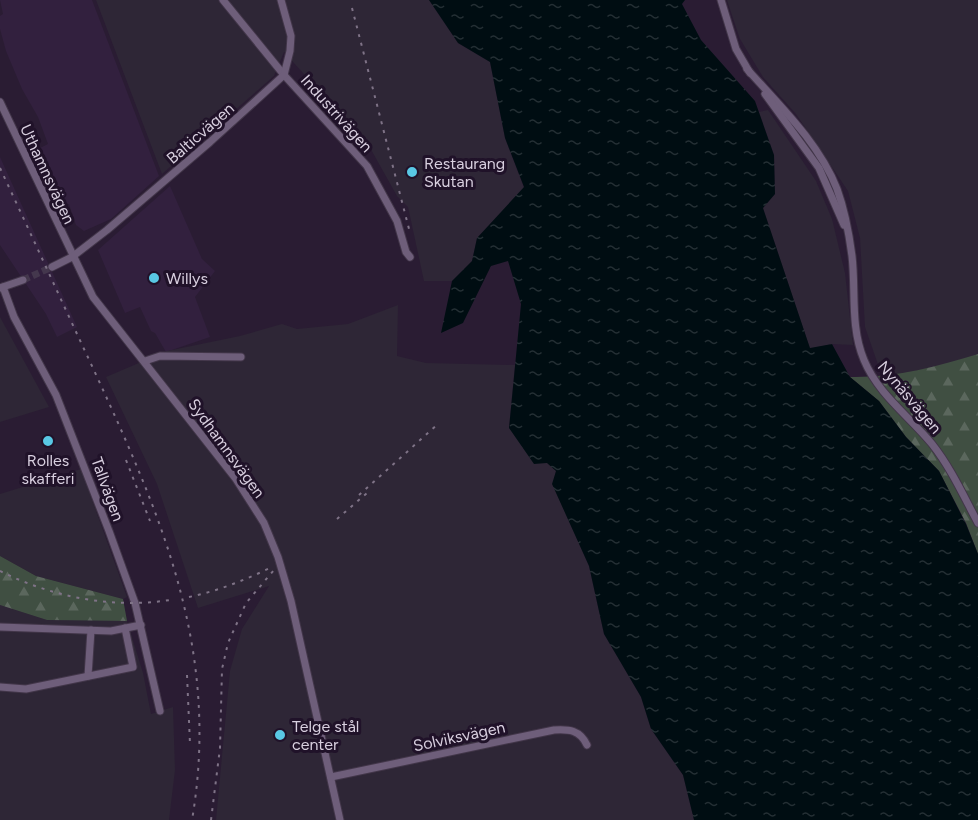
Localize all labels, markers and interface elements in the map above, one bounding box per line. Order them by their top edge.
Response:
street label: Industrivägen [297,71,376,156]
street label: Balticvägen [163,99,238,168]
street label: Uthamnsvägen [16,121,79,227]
place label: Restaurang Skutan [424,154,505,191]
marker: Restaurang Skutan [405,165,419,179]
place label: Willys [166,269,208,288]
marker: Willys [147,271,161,285]
street label: Nynäsvägen [874,357,945,438]
street label: Sydhamnsvägen [184,395,269,502]
marker: Rolles skafferi [41,434,55,448]
place label: Rolles skafferi [22,451,74,488]
street label: Tallvägen [87,455,128,524]
place label: Telge stål center [292,717,359,754]
street label: Solviksvägen [411,717,507,755]
marker: Telge stål center [273,728,287,742]

